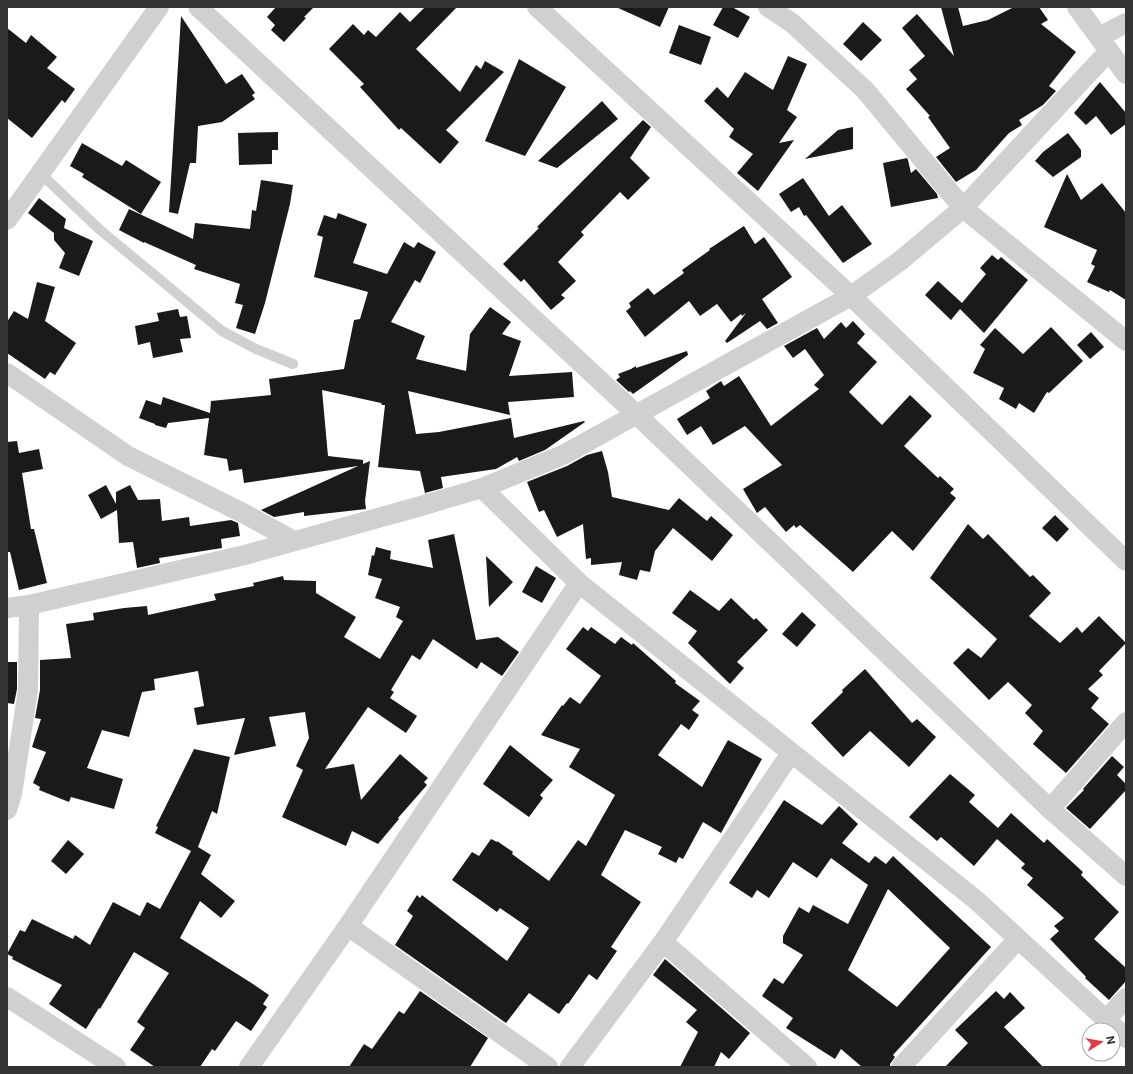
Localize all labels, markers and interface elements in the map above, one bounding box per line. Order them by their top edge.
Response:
north arrow [1081,1022,1121,1062]
text: N [1103,1035,1118,1046]

